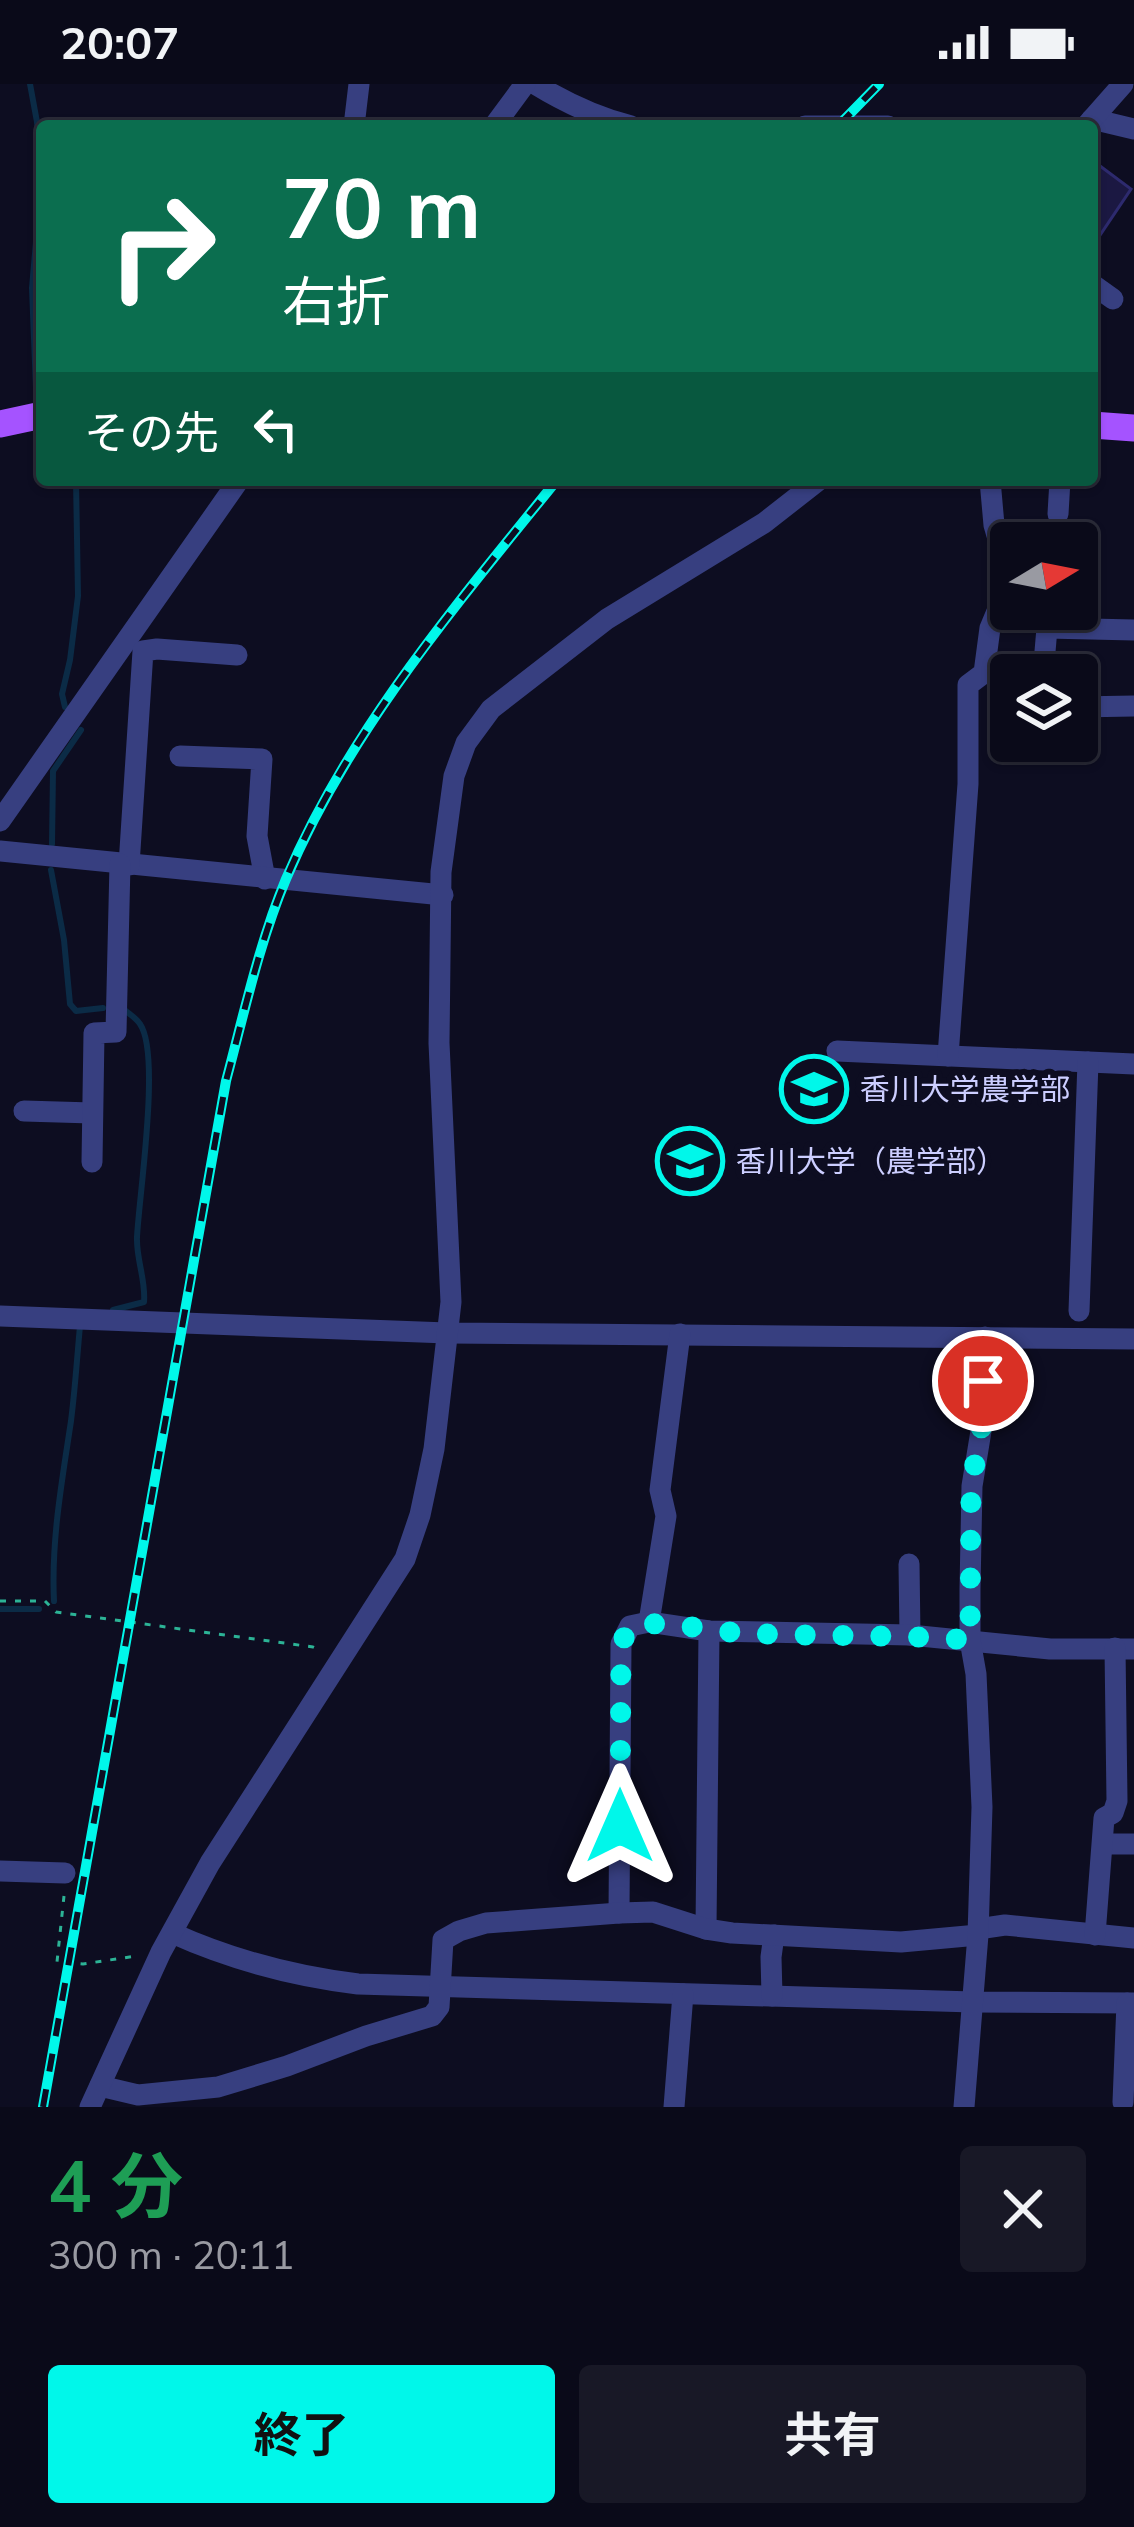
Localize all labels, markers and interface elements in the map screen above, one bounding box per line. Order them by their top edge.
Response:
text: 20:07 [60,14,179,70]
text: 70 m [282,154,481,259]
icon: right [84,168,240,324]
text: 右折 [282,267,390,335]
icon: left [243,396,309,462]
text: その先 [84,404,219,460]
north arrow [990,522,1098,630]
map controls [990,522,1098,762]
button: layers [990,654,1098,762]
school or university icon: 香川大学農学部 [779,1054,849,1124]
place label: 香川大学農学部 [860,1070,1070,1108]
school or university icon: 香川大学（農学部） [655,1126,725,1196]
place label: 香川大学（農学部） [736,1142,1006,1180]
pin [932,1330,1034,1432]
icon: arrive [950,1348,1016,1414]
position arrow [557,1763,683,1889]
text: 4 分 [48,2140,183,2230]
button: close [960,2146,1086,2272]
text: 300 m · 20:11 [48,2230,294,2279]
button: 終了 [48,2365,555,2503]
button: 共有 [579,2365,1086,2503]

